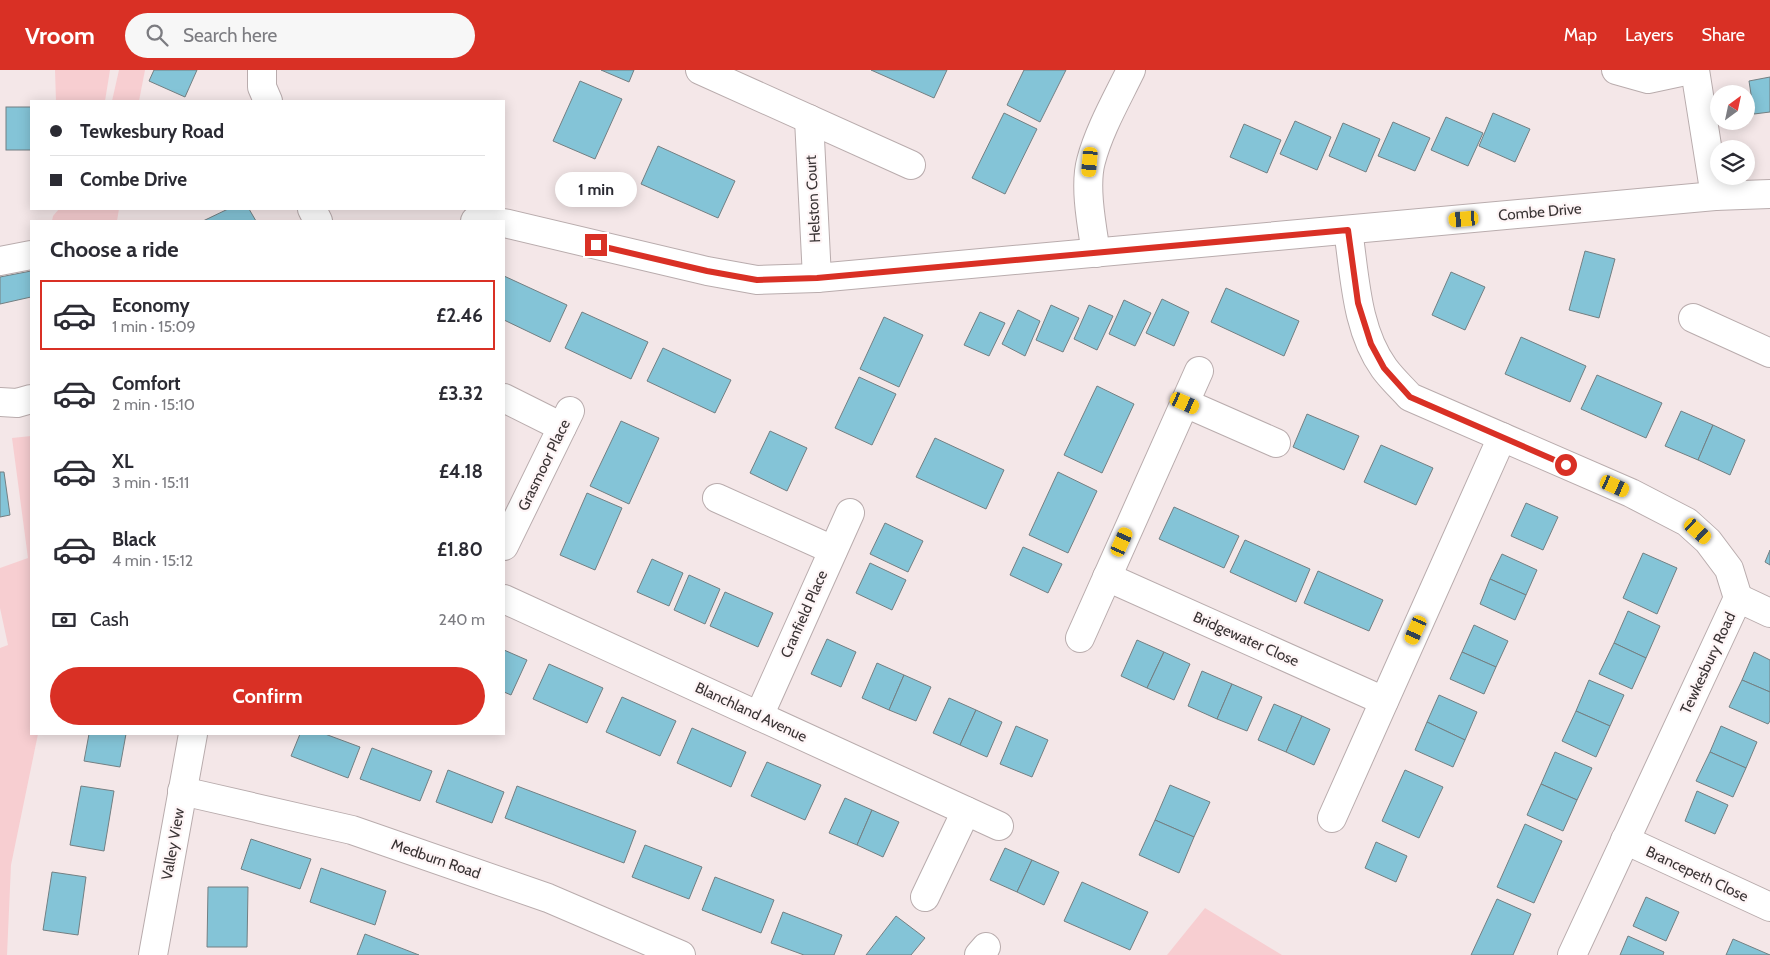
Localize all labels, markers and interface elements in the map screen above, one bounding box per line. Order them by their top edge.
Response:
search box [125,13,475,58]
text: Vroom [25,21,95,50]
icon: search [143,21,171,49]
text: Search here [183,24,277,47]
text: Map [1564,24,1597,46]
text: Layers [1625,24,1674,46]
text: Share [1702,24,1745,46]
north arrow [1710,85,1755,130]
map controls [1710,85,1755,185]
text: Tewkesbury Road [80,120,224,143]
button: layers [1710,140,1755,185]
car [1081,146,1098,178]
street label: Helston Court [802,155,824,243]
text: Combe Drive [80,168,187,191]
callout: 1 min [555,172,637,208]
text: 1 min [578,180,614,199]
street label: Combe Drive [1498,199,1583,225]
car [1448,210,1479,228]
route end [585,234,607,256]
text: Choose a ride [50,236,179,263]
icon: car [52,293,97,338]
text: Economy [112,294,190,317]
text: £2.46 [436,304,483,327]
text: 1 min · 15:09 [112,317,196,336]
icon: car [52,371,97,416]
text: Comfort [112,372,181,395]
text: £3.32 [438,382,483,405]
car [1168,390,1201,416]
text: 2 min · 15:10 [112,395,195,414]
street label: Grasmoor Place [514,416,574,514]
icon: car [52,449,97,494]
text: XL [112,450,133,473]
route start [1555,454,1577,476]
text: £4.18 [439,460,483,483]
text: 3 min · 15:11 [112,473,189,492]
car [1598,473,1631,499]
car [1681,515,1714,547]
car [1109,525,1134,559]
icon: car [52,527,97,572]
text: Black [112,528,156,551]
text: £1.80 [437,538,483,561]
text: 4 min · 15:12 [112,551,193,570]
street label: Cranfield Place [777,567,831,661]
icon: cash [50,606,78,634]
text: Cash [90,608,129,631]
street label: Bridgewater Close [1190,608,1302,670]
street label: Tewkesbury Road [1677,609,1739,717]
text: 240 m [439,610,485,629]
car [1403,613,1428,647]
button: Confirm [50,667,485,725]
street label: Blanchland Avenue [692,678,810,746]
street label: Valley View [158,806,188,881]
street label: Medburn Road [389,835,483,883]
street label: Brancepeth Close [1643,842,1751,906]

